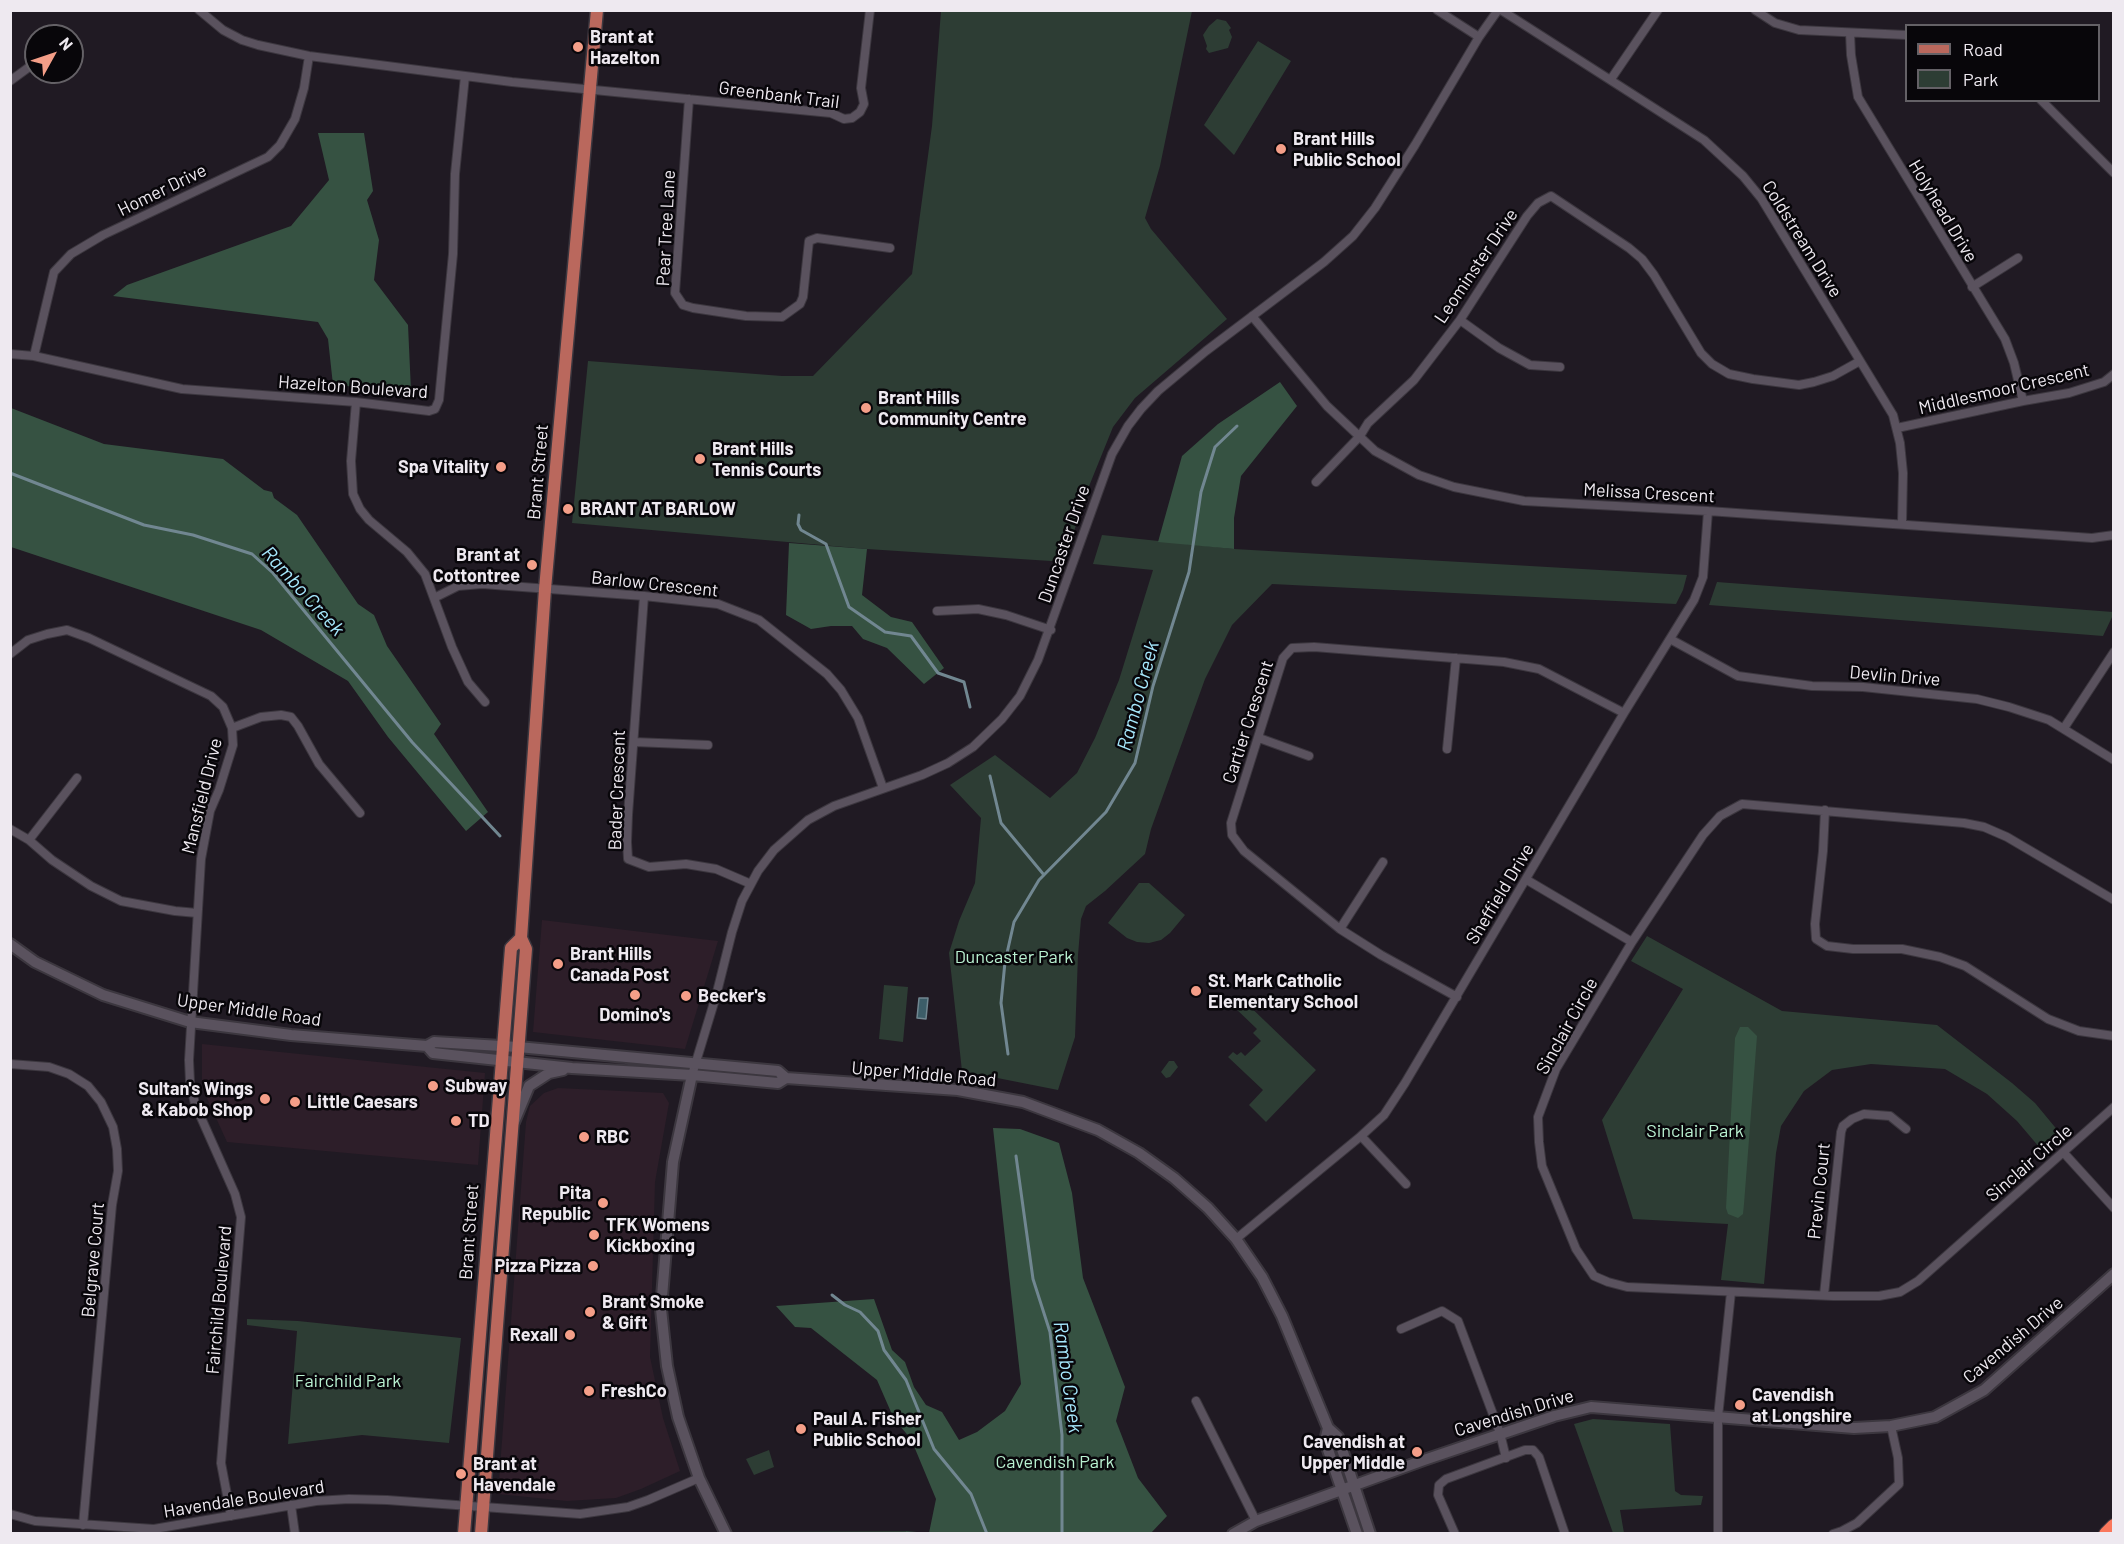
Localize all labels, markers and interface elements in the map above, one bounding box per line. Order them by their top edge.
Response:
north arrow [24,24,84,84]
legend [1905,24,2100,102]
place label: Brant at Hazelton [590,26,660,68]
text: N [56,33,77,54]
text: Road [1963,38,2003,60]
marker: Brant at Hazelton [571,40,585,54]
text: Park [1963,68,1998,90]
street label: Greenbank Trail [717,77,841,113]
place label: Brant Hills Public School [1293,128,1401,170]
marker: Brant Hills Public School [1274,142,1288,156]
street label: Holyhead Drive [1904,156,1982,266]
street label: Homer Drive [114,159,210,221]
street label: Pear Tree Lane [652,169,680,287]
street label: Coldstream Drive [1757,177,1847,301]
street label: Leominster Drive [1430,205,1522,327]
street label: Middlesmoor Crescent [1917,359,2091,419]
street label: Hazelton Boulevard [277,371,429,403]
place label: Brant Hills Community Centre [878,387,1027,430]
marker: Brant Hills Community Centre [859,401,873,415]
street label: Brant Street [523,423,553,521]
place label: Brant Hills Tennis Courts [712,438,821,480]
marker: Brant Hills Tennis Courts [693,452,707,466]
place label: Spa Vitality [398,456,489,478]
marker: Spa Vitality [494,460,508,474]
street label: Melissa Crescent [1583,479,1715,507]
street label: Duncaster Drive [1034,482,1094,606]
place label: BRANT AT BARLOW [580,498,736,520]
marker: BRANT AT BARLOW [561,502,575,516]
water label: Rambo Creek [256,541,350,641]
place label: Brant at Cottontree [433,544,520,586]
marker: Brant at Cottontree [525,558,539,572]
street label: Barlow Crescent [590,567,720,601]
water label: Rambo Creek [1112,639,1164,753]
street label: Cartier Crescent [1218,658,1278,786]
street label: Devlin Drive [1849,661,1941,691]
street label: Bader Crescent [604,729,630,851]
street label: Mansfield Drive [177,736,227,856]
street label: Sheffield Drive [1461,840,1539,948]
place label: Brant Hills Canada Post [570,943,669,986]
park label: Duncaster Park [955,946,1073,968]
marker: Brant Hills Canada Post [551,957,565,971]
place label: St. Mark Catholic Elementary School [1208,970,1358,1012]
street label: Sinclair Circle [1532,974,1602,1078]
marker: St. Mark Catholic Elementary School [1189,984,1203,998]
place label: Becker's [698,985,766,1007]
marker: Domino's [628,988,642,1002]
street label: Upper Middle Road [176,989,322,1031]
marker: Becker's [679,989,693,1003]
place label: Domino's [599,1004,671,1026]
street label: Upper Middle Road [851,1057,997,1091]
place label: Subway [445,1075,507,1097]
place label: Sultan's Wings & Kabob Shop [138,1078,253,1120]
marker: Subway [426,1079,440,1093]
place label: Little Caesars [307,1091,418,1113]
marker: Sultan's Wings & Kabob Shop [258,1092,272,1106]
marker: Little Caesars [288,1095,302,1109]
place label: TD [468,1110,490,1132]
marker: TD [449,1114,463,1128]
park label: Sinclair Park [1646,1120,1744,1142]
street label: Sinclair Circle [1981,1120,2077,1206]
place label: RBC [596,1126,629,1148]
marker: RBC [577,1130,591,1144]
street label: Previn Court [1803,1142,1835,1240]
place label: Pita Republic [521,1182,591,1224]
street label: Brant Street [455,1183,483,1281]
marker: Pita Republic [596,1196,610,1210]
street label: Belgrave Court [77,1202,109,1318]
place label: TFK Womens Kickboxing [606,1214,710,1256]
street label: Fairchild Boulevard [202,1225,236,1375]
marker: TFK Womens Kickboxing [587,1228,601,1242]
place label: Pizza Pizza [495,1255,581,1277]
marker: Pizza Pizza [586,1259,600,1273]
place label: Brant Smoke & Gift [602,1291,704,1334]
street label: Cavendish Drive [1959,1292,2067,1388]
marker: Brant Smoke & Gift [583,1305,597,1319]
water label: Rambo Creek [1048,1320,1088,1434]
place label: Rexall [510,1324,558,1346]
marker: Rexall [563,1328,577,1342]
park label: Fairchild Park [295,1370,401,1392]
place label: FreshCo [601,1380,667,1402]
marker: FreshCo [582,1384,596,1398]
place label: Cavendish at Longshire [1752,1384,1852,1426]
street label: Cavendish Drive [1452,1385,1576,1441]
marker: Cavendish at Longshire [1733,1398,1747,1412]
place label: Paul A. Fisher Public School [813,1408,922,1450]
marker: Paul A. Fisher Public School [794,1422,808,1436]
place label: Cavendish at Upper Middle [1301,1431,1405,1474]
marker: Cavendish at Upper Middle [1410,1445,1424,1459]
park label: Cavendish Park [995,1451,1115,1473]
place label: Brant at Havendale [473,1453,556,1496]
marker: Brant at Havendale [454,1467,468,1481]
street label: Havendale Boulevard [162,1476,326,1522]

